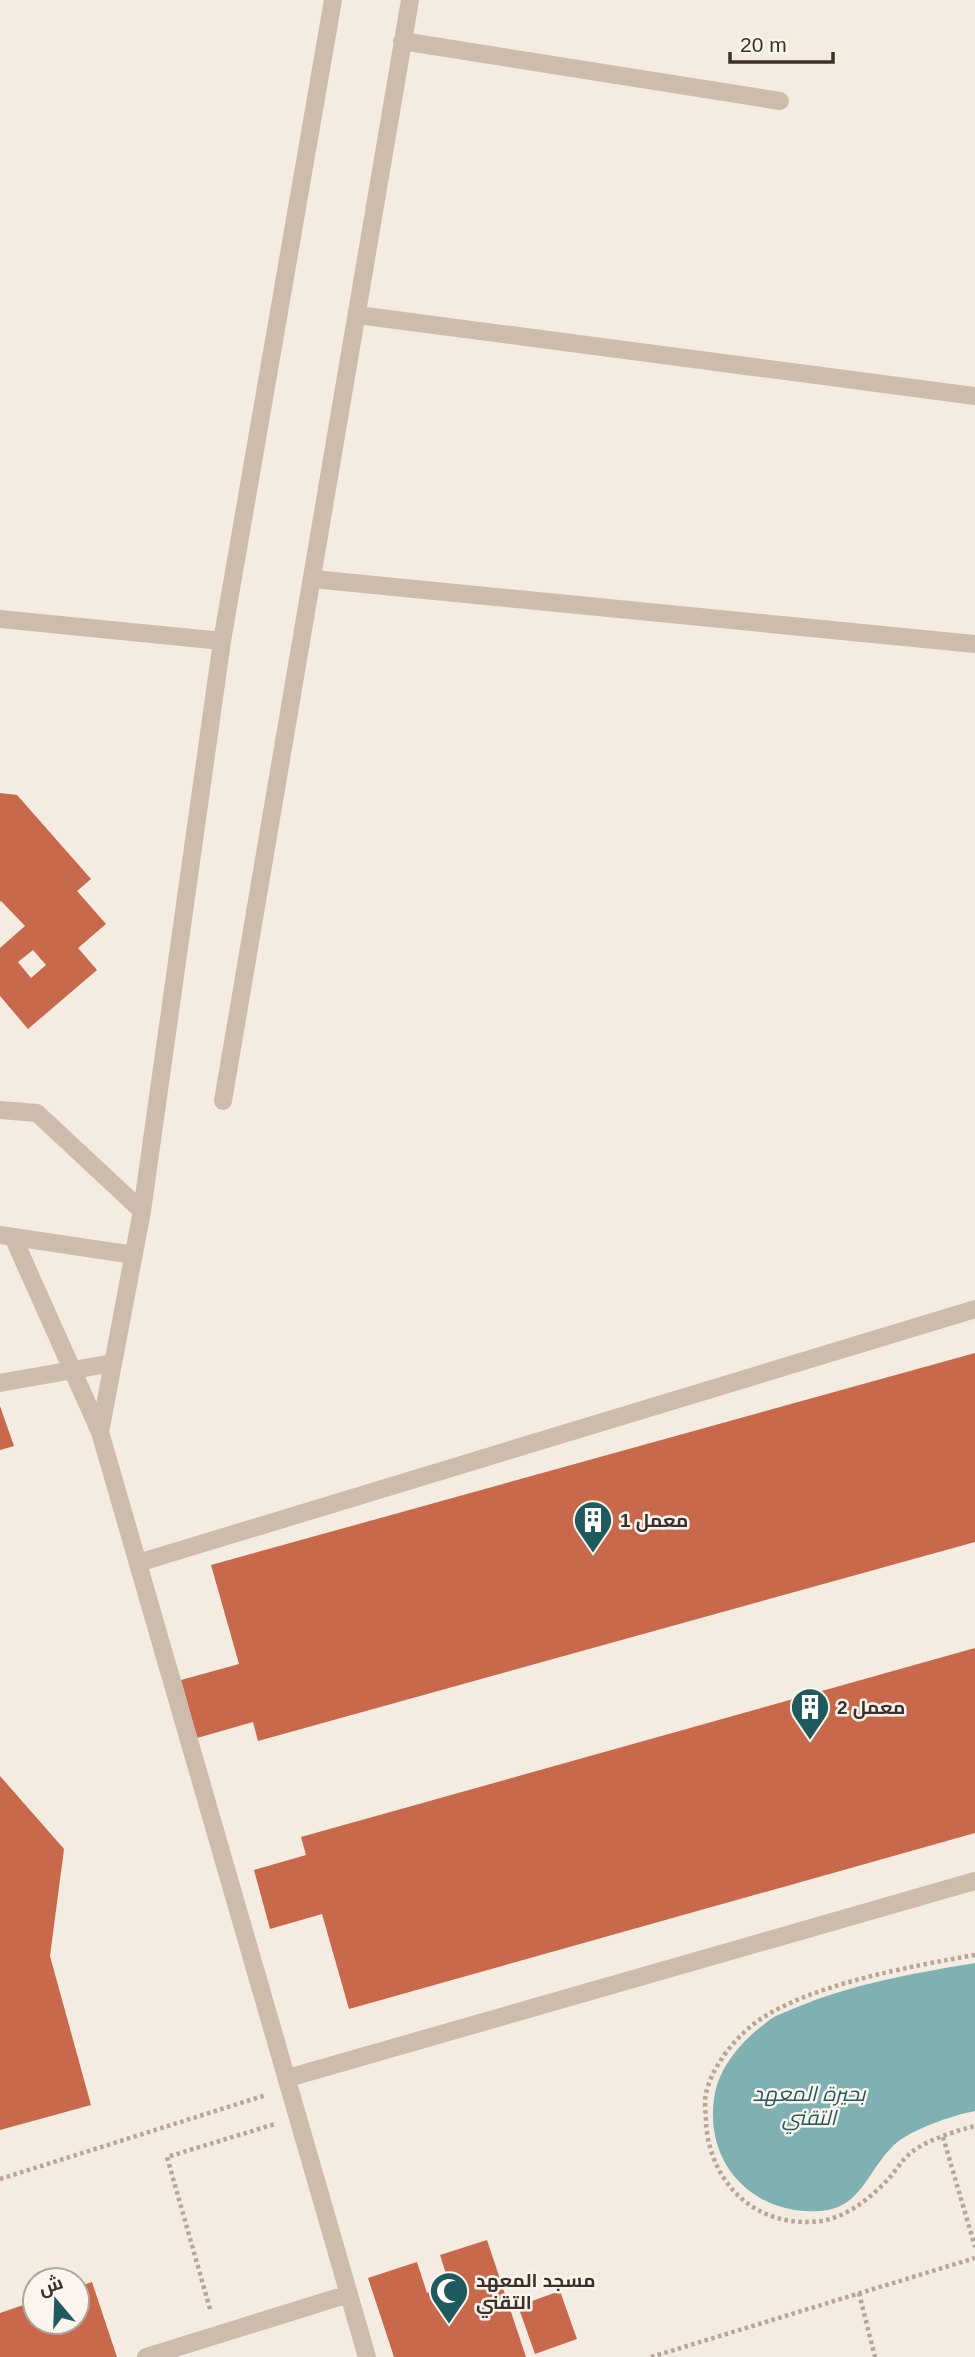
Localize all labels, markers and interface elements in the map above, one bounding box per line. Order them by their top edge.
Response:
scale bar [730,21,833,65]
text: 20 m [740,33,787,56]
building icon: معمل 1 [572,1499,614,1554]
place label: معمل 1 [620,1510,688,1532]
building icon: معمل 2 [789,1686,831,1741]
place label: معمل 2 [837,1697,905,1719]
water label: بحيرة المعهد التقني [753,2082,867,2135]
north arrow [21,2266,91,2336]
mosque icon: مسجد المعهد التقني [428,2270,470,2325]
place label: مسجد المعهد التقني [476,2270,596,2318]
text: ش [36,2272,66,2300]

